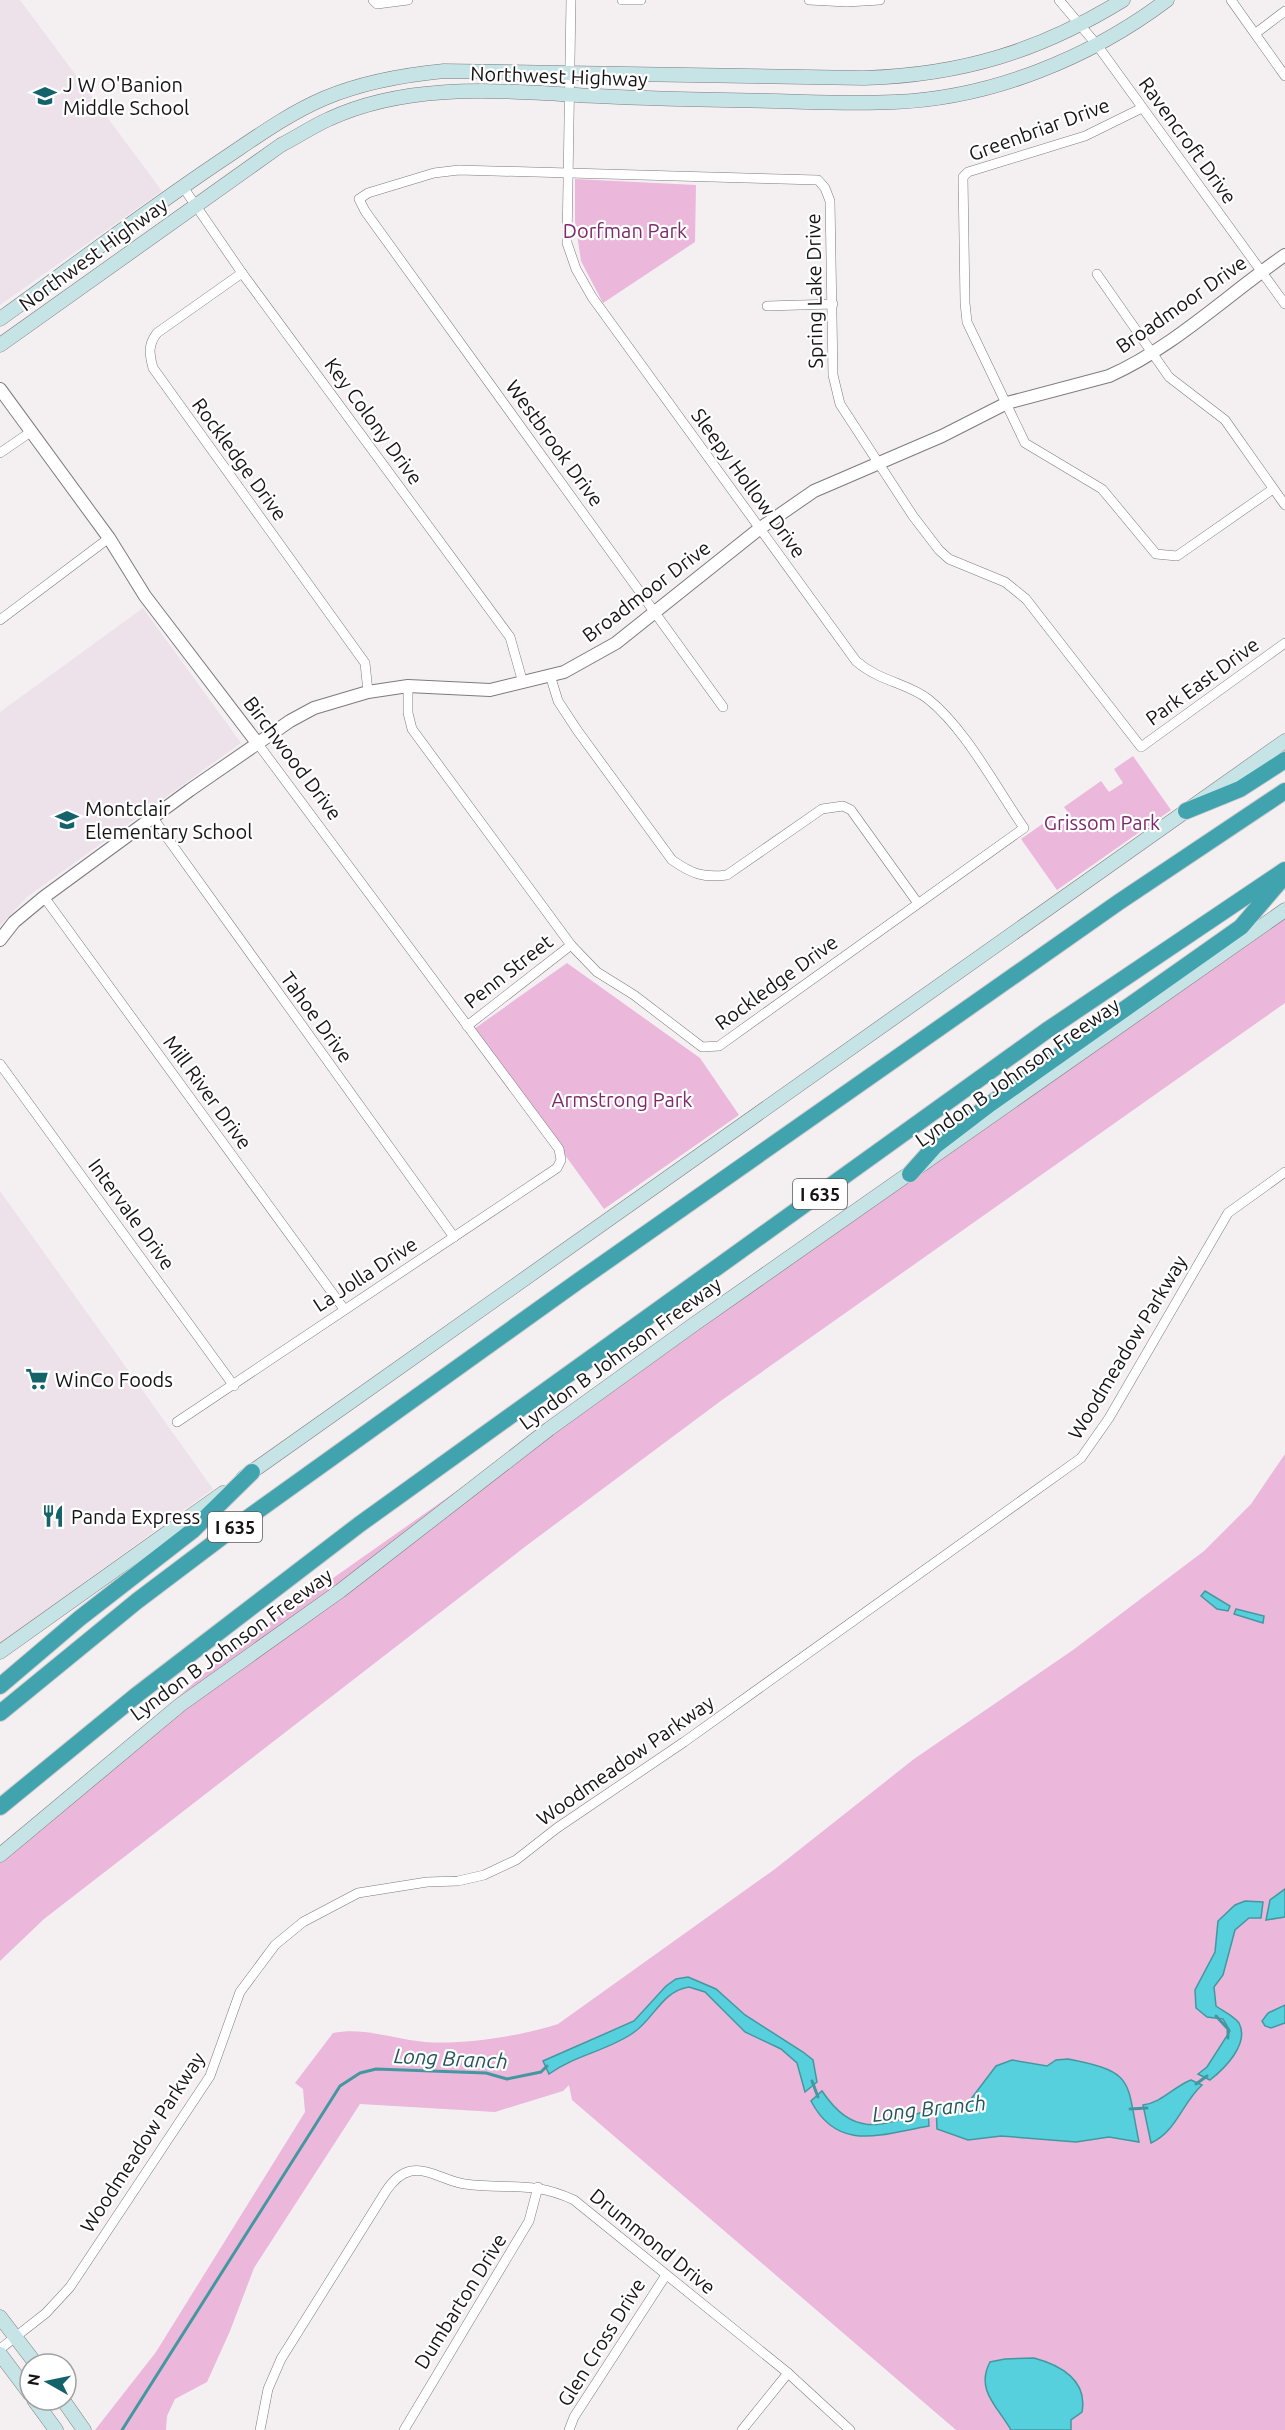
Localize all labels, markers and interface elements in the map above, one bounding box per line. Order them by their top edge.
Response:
street label: Northwest Highway [470,61,648,91]
street label: Ravencroft Drive [1134,72,1242,208]
place label: J W O'Banion Middle School [63,73,189,119]
school or university icon: J W O'Banion Middle School [32,83,58,109]
street label: Greenbriar Drive [965,93,1113,165]
street label: Northwest Highway [14,192,172,315]
street label: Spring Lake Drive [801,213,827,369]
park label: Dorfman Park [563,219,687,242]
street label: Broadmoor Drive [1111,250,1251,358]
street label: Key Colony Drive [320,353,428,489]
street label: Westbrook Drive [501,375,609,511]
street label: Rockledge Drive [188,393,292,525]
street label: Sleepy Hollow Drive [687,404,811,562]
street label: Broadmoor Drive [578,535,714,647]
street label: Park East Drive [1141,632,1263,730]
street label: Birchwood Drive [239,692,347,824]
place label: Montclair Elementary School [85,797,252,843]
school or university icon: Montclair Elementary School [54,807,80,833]
park label: Grissom Park [1044,811,1160,834]
street label: Penn Street [459,929,557,1013]
street label: Rockledge Drive [710,930,842,1034]
street label: Tahoe Drive [276,967,358,1067]
street label: Lyndon B Johnson Freeway [911,993,1124,1151]
street label: Mill River Drive [159,1031,257,1153]
park label: Armstrong Park [552,1088,692,1111]
street label: Intervale Drive [84,1154,180,1274]
road number: I 635 [793,1179,847,1209]
street label: La Jolla Drive [309,1232,421,1316]
street label: Woodmeadow Parkway [1063,1251,1191,1443]
street label: Lyndon B Johnson Freeway [515,1272,726,1434]
supermarket icon: WinCo Foods [24,1366,50,1392]
place label: WinCo Foods [55,1368,173,1391]
restaurant icon: Panda Express [40,1503,66,1529]
place label: Panda Express [71,1505,200,1528]
road number: I 635 [208,1512,262,1542]
street label: Lyndon B Johnson Freeway [126,1563,337,1725]
street label: Woodmeadow Parkway [532,1690,718,1830]
water label: Long Branch [393,2043,509,2073]
street label: Woodmeadow Parkway [75,2047,209,2237]
water label: Long Branch [871,2090,987,2126]
street label: Drummond Drive [586,2184,720,2298]
street label: Dumbarton Drive [409,2229,511,2373]
street label: Glen Cross Drive [552,2274,650,2410]
north arrow [18,2352,78,2412]
text: N [23,2372,43,2387]

